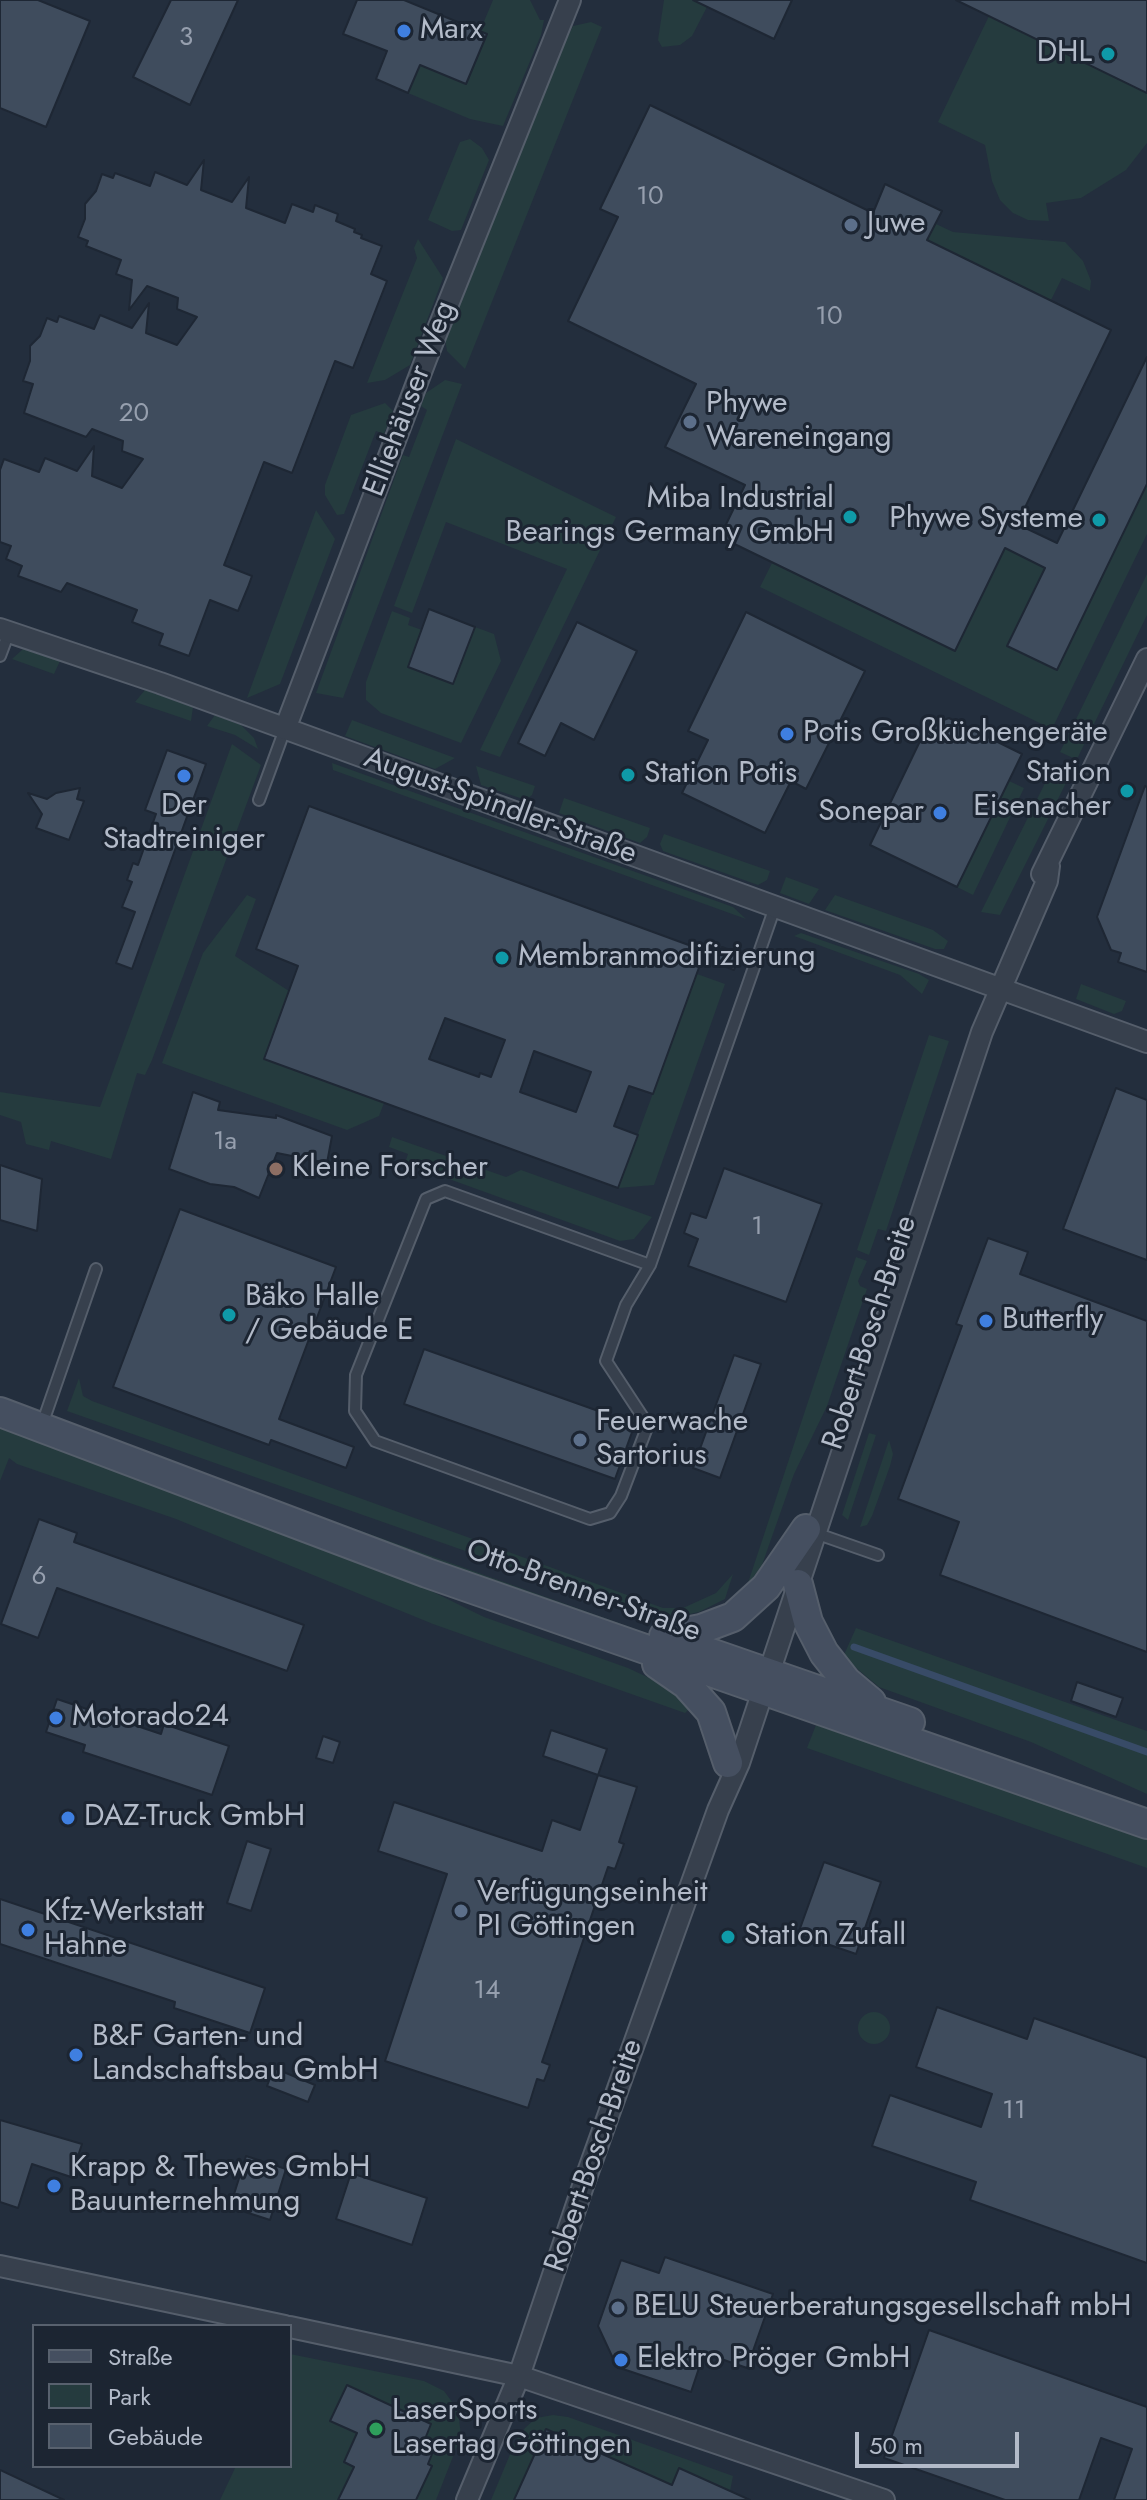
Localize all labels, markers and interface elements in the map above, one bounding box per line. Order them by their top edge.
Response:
place label: Marx [420,13,483,49]
marker: Marx [395,22,413,40]
house number: 3 [179,23,193,55]
place label: DHL [1037,36,1092,72]
marker: DHL [1099,45,1117,63]
house number: 10 [636,182,664,214]
place label: Juwe [867,207,925,243]
marker: Juwe [842,216,860,234]
street label: Elliehäuser Weg [357,296,465,502]
house number: 10 [815,302,843,334]
place label: Phywe Wareneingang [706,387,892,458]
house number: 20 [119,399,149,431]
marker: Phywe Wareneingang [681,413,699,431]
place label: Miba Industrial Bearings Germany GmbH [506,482,834,552]
place label: Phywe Systeme [889,502,1083,538]
marker: Miba Industrial Bearings Germany GmbH [841,508,859,526]
marker: Phywe Systeme [1090,511,1108,529]
place label: Potis Großküchengeräte [803,716,1108,752]
marker: Potis Großküchengeräte [778,725,796,743]
street label: August-Spindler-Straße [359,741,641,873]
place label: Station Eisenacher [973,756,1111,826]
place label: Station Potis [644,757,797,793]
marker: Station Potis [619,766,637,784]
marker: Der Stadtreiniger [175,767,193,785]
marker: Station Eisenacher [1118,782,1136,800]
place label: Der Stadtreiniger [103,789,265,860]
place label: Sonepar [818,795,924,831]
marker: Sonepar [931,804,949,822]
place label: Membranmodifizierung [518,940,816,976]
marker: Membranmodifizierung [493,949,511,967]
house number: 1a [213,1127,237,1159]
place label: Kleine Forscher [292,1151,488,1187]
marker: Kleine Forscher [267,1160,285,1178]
house number: 1 [751,1212,763,1244]
street label: Robert-Bosch-Breite [816,1212,926,1454]
place label: Bäko Halle / Gebäude E [245,1280,414,1350]
place label: Butterfly [1002,1303,1103,1339]
marker: Bäko Halle / Gebäude E [220,1306,238,1324]
marker: Butterfly [977,1312,995,1330]
place label: Feuerwache Sartorius [596,1405,748,1476]
marker: Feuerwache Sartorius [571,1431,589,1449]
street label: Otto-Brenner-Straße [461,1533,705,1651]
house number: 6 [32,1562,46,1594]
place label: Motorado24 [72,1700,229,1736]
marker: Motorado24 [47,1709,65,1727]
place label: DAZ-Truck GmbH [84,1800,305,1836]
marker: DAZ-Truck GmbH [59,1809,77,1827]
place label: Verfügungseinheit PI Göttingen [477,1876,707,1946]
place label: Kfz-Werkstatt Hahne [44,1895,204,1966]
marker: Verfügungseinheit PI Göttingen [452,1902,470,1920]
place label: Station Zufall [744,1919,906,1955]
marker: Kfz-Werkstatt Hahne [19,1921,37,1939]
marker: Station Zufall [719,1928,737,1946]
house number: 14 [474,1976,500,2008]
place label: B&F Garten- und Landschaftsbau GmbH [92,2020,379,2090]
street label: Robert-Bosch-Breite [538,2035,652,2277]
marker: B&F Garten- und Landschaftsbau GmbH [67,2046,85,2064]
house number: 11 [1002,2096,1026,2128]
place label: Krapp & Thewes GmbH Bauunternehmung [70,2151,371,2222]
marker: Krapp & Thewes GmbH Bauunternehmung [45,2177,63,2195]
place label: BELU Steuerberatungsgesellschaft mbH [634,2290,1131,2326]
marker: BELU Steuerberatungsgesellschaft mbH [609,2299,627,2317]
legend [32,2324,292,2468]
text: Straße [108,2339,173,2374]
place label: Elektro Pröger GmbH [637,2342,911,2378]
marker: Elektro Pröger GmbH [612,2351,630,2369]
text: Park [108,2379,151,2414]
place label: LaserSports Lasertag Göttingen [392,2394,631,2464]
scale bar [859,2416,1023,2466]
text: Gebäude [108,2419,203,2454]
marker: LaserSports Lasertag Göttingen [367,2420,385,2438]
text: 50 m [869,2428,923,2463]

